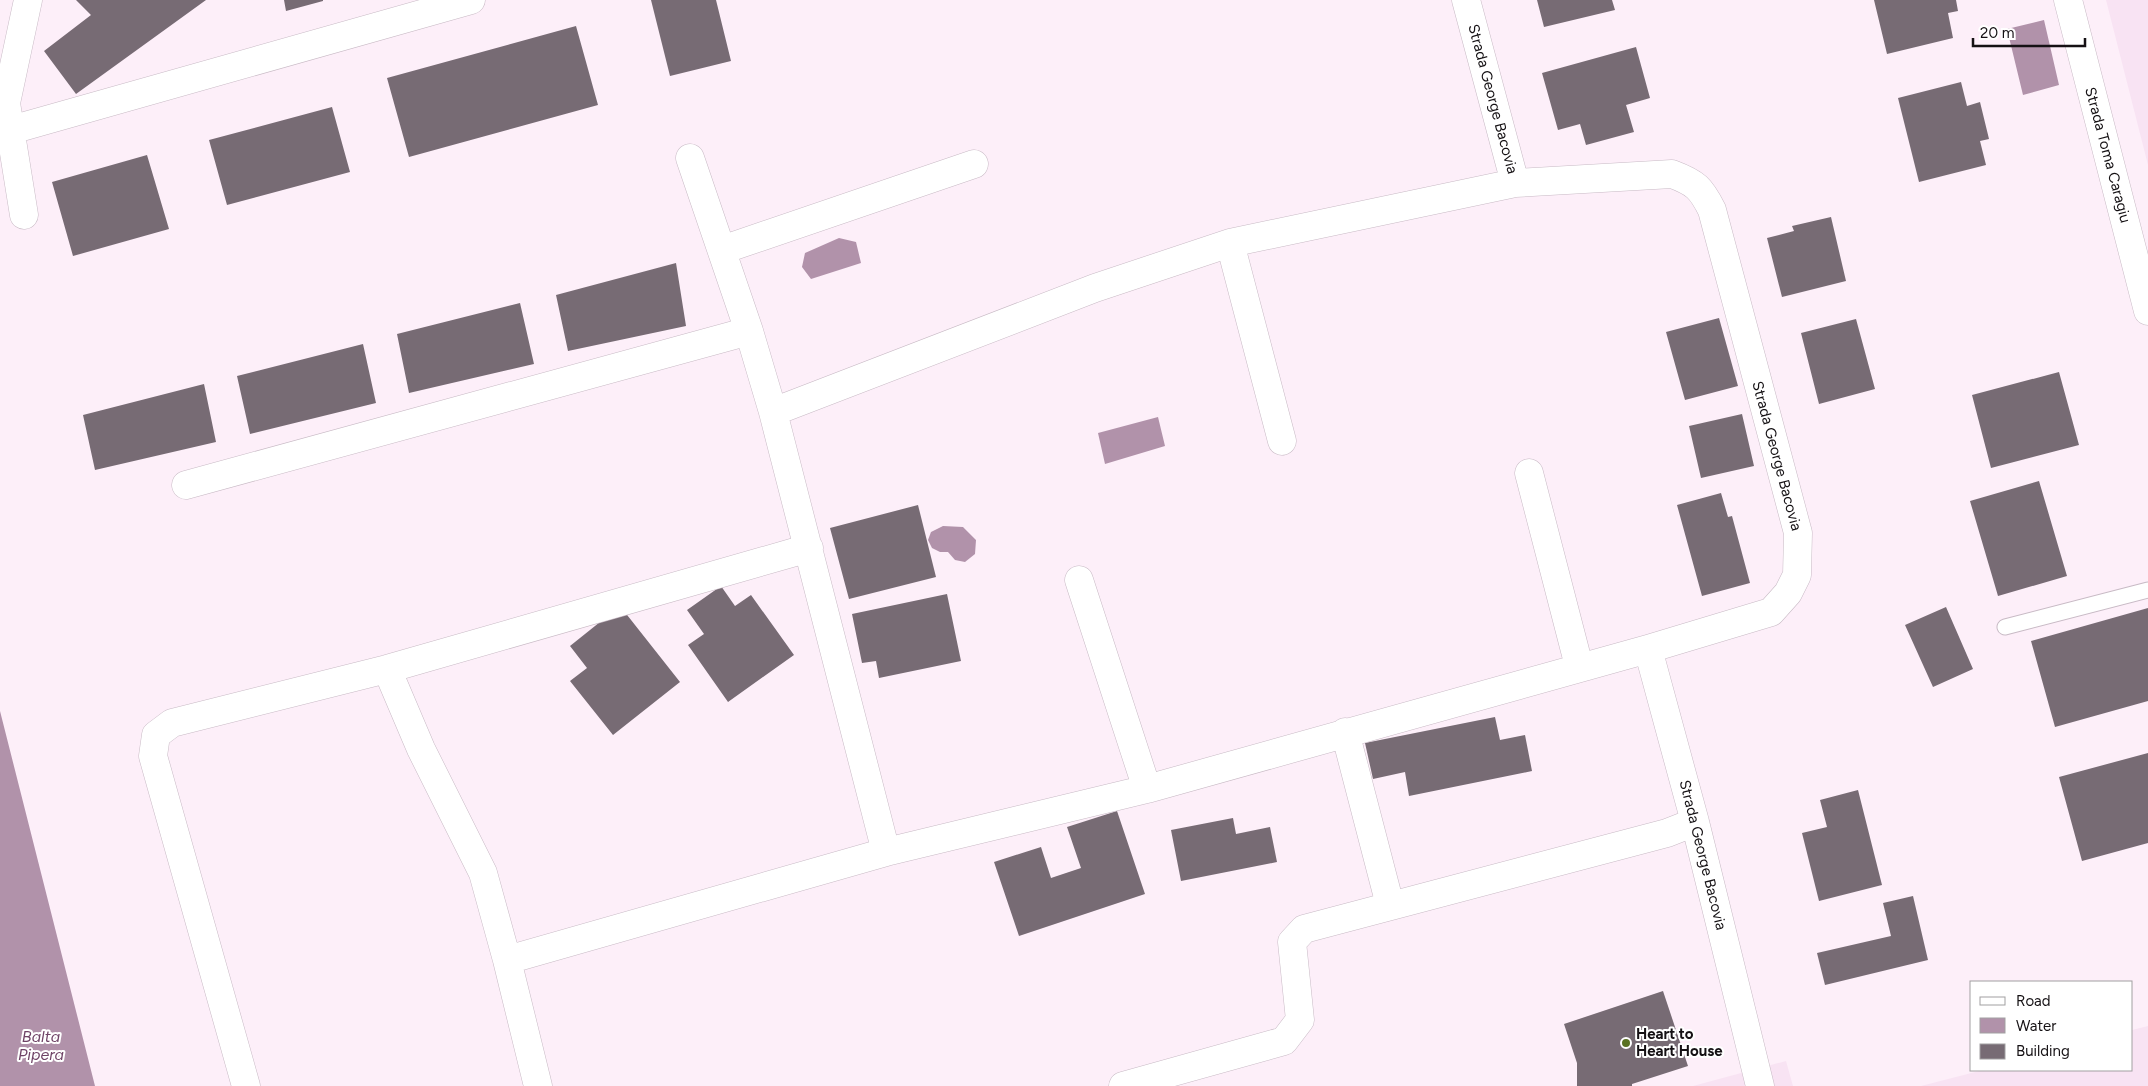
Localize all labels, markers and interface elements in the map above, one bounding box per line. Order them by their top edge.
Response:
scale bar [1973,15,2086,47]
street label: Strada George Bacovia [1464,22,1522,176]
text: 20 m [1980,24,2014,42]
street label: Strada Toma Caragiu [2081,85,2135,225]
street label: Strada George Bacovia [1748,379,1806,533]
street label: Strada George Bacovia [1676,778,1730,932]
legend [1970,981,2133,1071]
text: Road [2016,992,2051,1010]
text: Water [2016,1017,2056,1035]
place label: Heart to Heart House [1636,1025,1723,1060]
water label: Balta Pipera [18,1027,64,1064]
marker: Heart to Heart House [1620,1037,1632,1049]
text: Building [2016,1042,2070,1060]

